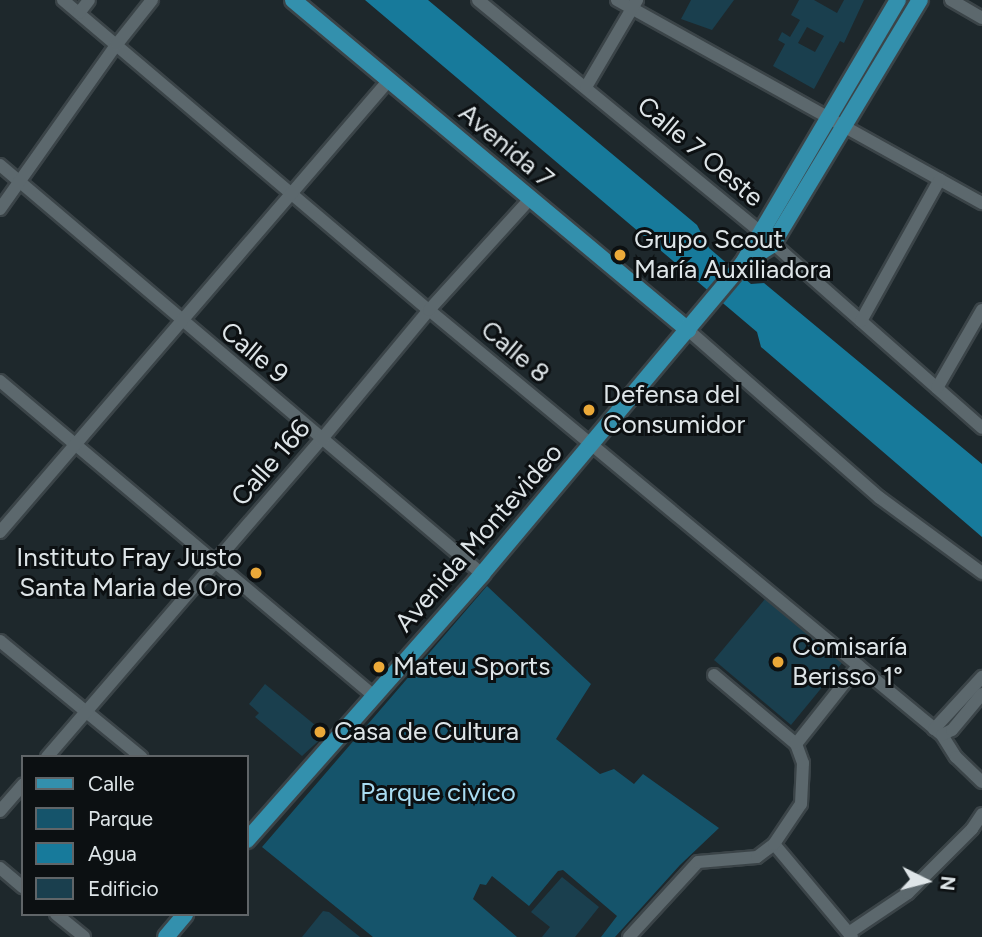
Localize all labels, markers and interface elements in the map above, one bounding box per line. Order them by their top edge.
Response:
street label: Calle 7 Oeste [631,90,769,214]
street label: Avenida 7 [452,97,560,195]
place label: Grupo Scout María Auxiliadora [634,224,832,286]
marker: Grupo Scout María Auxiliadora [612,247,628,263]
street label: Calle 8 [474,314,556,390]
street label: Calle 9 [214,316,294,390]
place label: Defensa del Consumidor [603,379,745,440]
marker: Defensa del Consumidor [581,402,597,418]
street label: Calle 166 [225,413,317,513]
street label: Avenida Montevideo [389,437,569,639]
place label: Instituto Fray Justo Santa Maria de Oro [16,542,242,604]
marker: Instituto Fray Justo Santa Maria de Oro [248,565,264,581]
place label: Comisaría Berisso 1° [792,631,907,692]
place label: Mateu Sports [393,651,550,683]
marker: Comisaría Berisso 1° [770,654,786,670]
marker: Mateu Sports [371,659,387,675]
place label: Casa de Cultura [334,716,519,748]
marker: Casa de Cultura [312,724,328,740]
legend [21,755,248,916]
text: Calle [88,771,135,796]
park label: Parque civico [360,777,516,809]
text: Parque [88,806,153,831]
text: Agua [88,841,137,866]
north arrow [891,846,961,916]
text: N [935,875,960,892]
text: Edificio [88,876,159,901]

